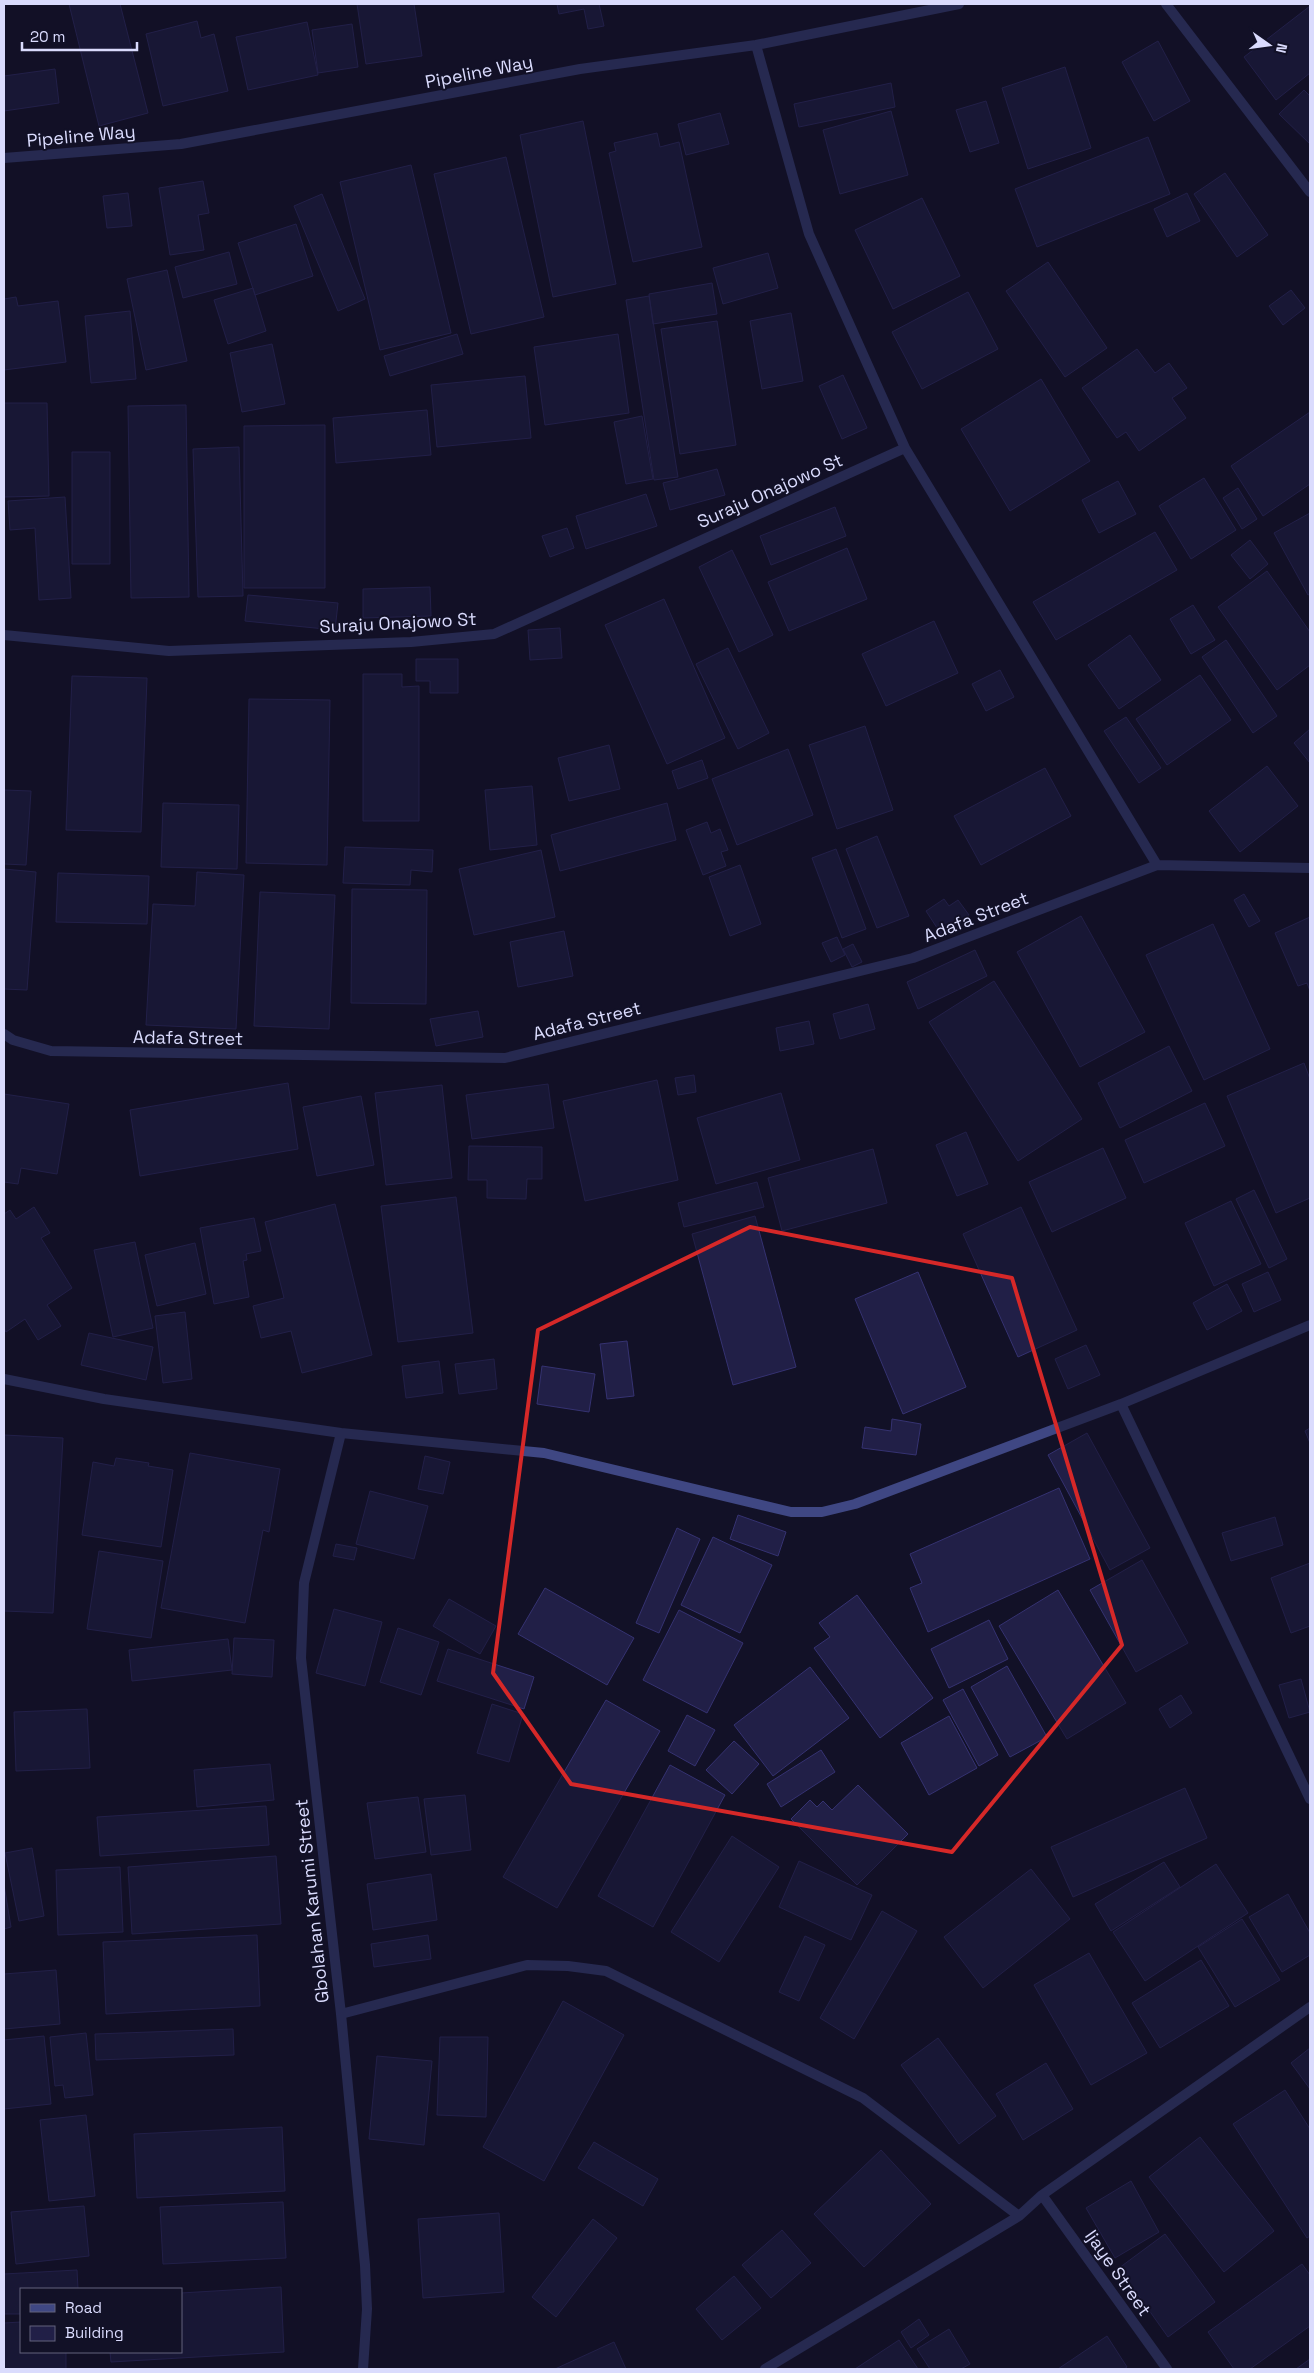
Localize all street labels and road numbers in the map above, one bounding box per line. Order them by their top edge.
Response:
street label: Pipeline Way [423,50,535,93]
street label: Pipeline Way [26,119,136,152]
street label: Suraju Onajowo St [693,448,846,533]
street label: Suraju Onajowo St [319,607,477,638]
street label: Adafa Street [920,886,1032,947]
street label: Adafa Street [530,996,643,1045]
street label: Adafa Street [133,1025,243,1050]
street label: Gbolahan Karumi Street [289,1798,334,2004]
street label: Ijaye Street [1080,2225,1157,2320]

